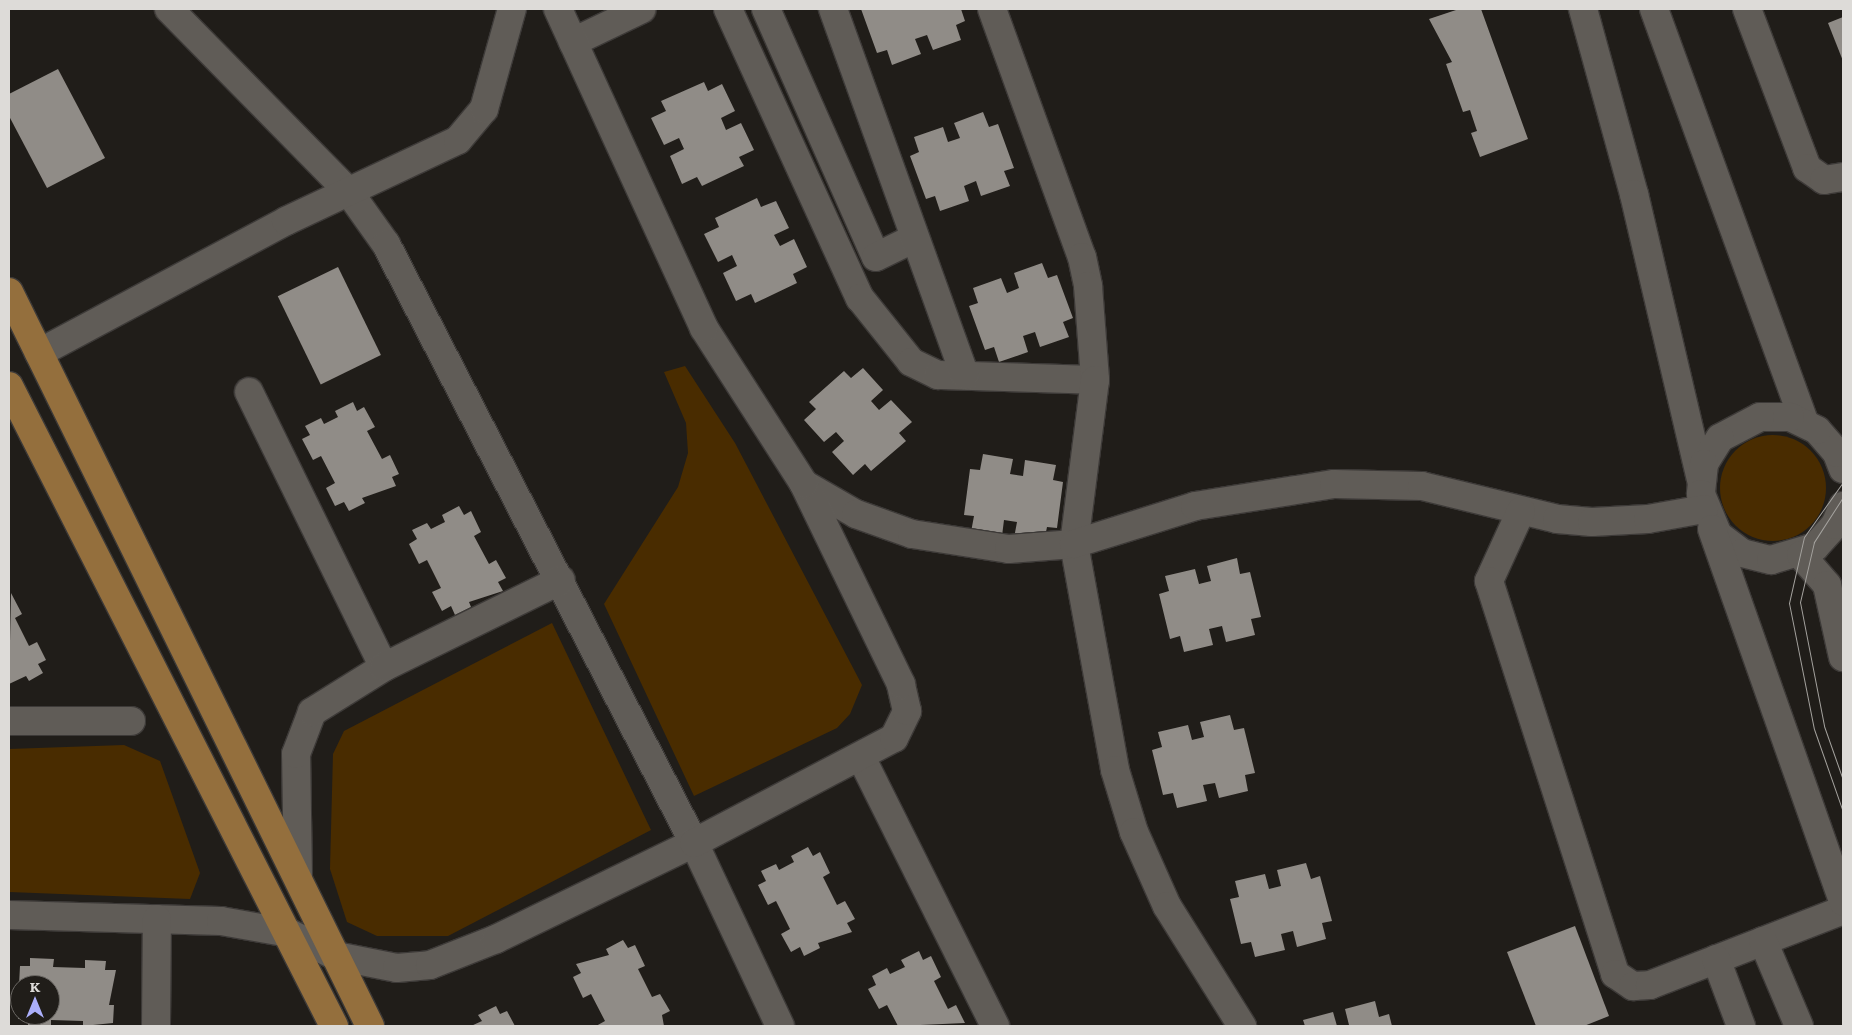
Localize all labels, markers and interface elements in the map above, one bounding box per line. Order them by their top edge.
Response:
north arrow [10,975,60,1025]
text: K [30,976,40,996]

